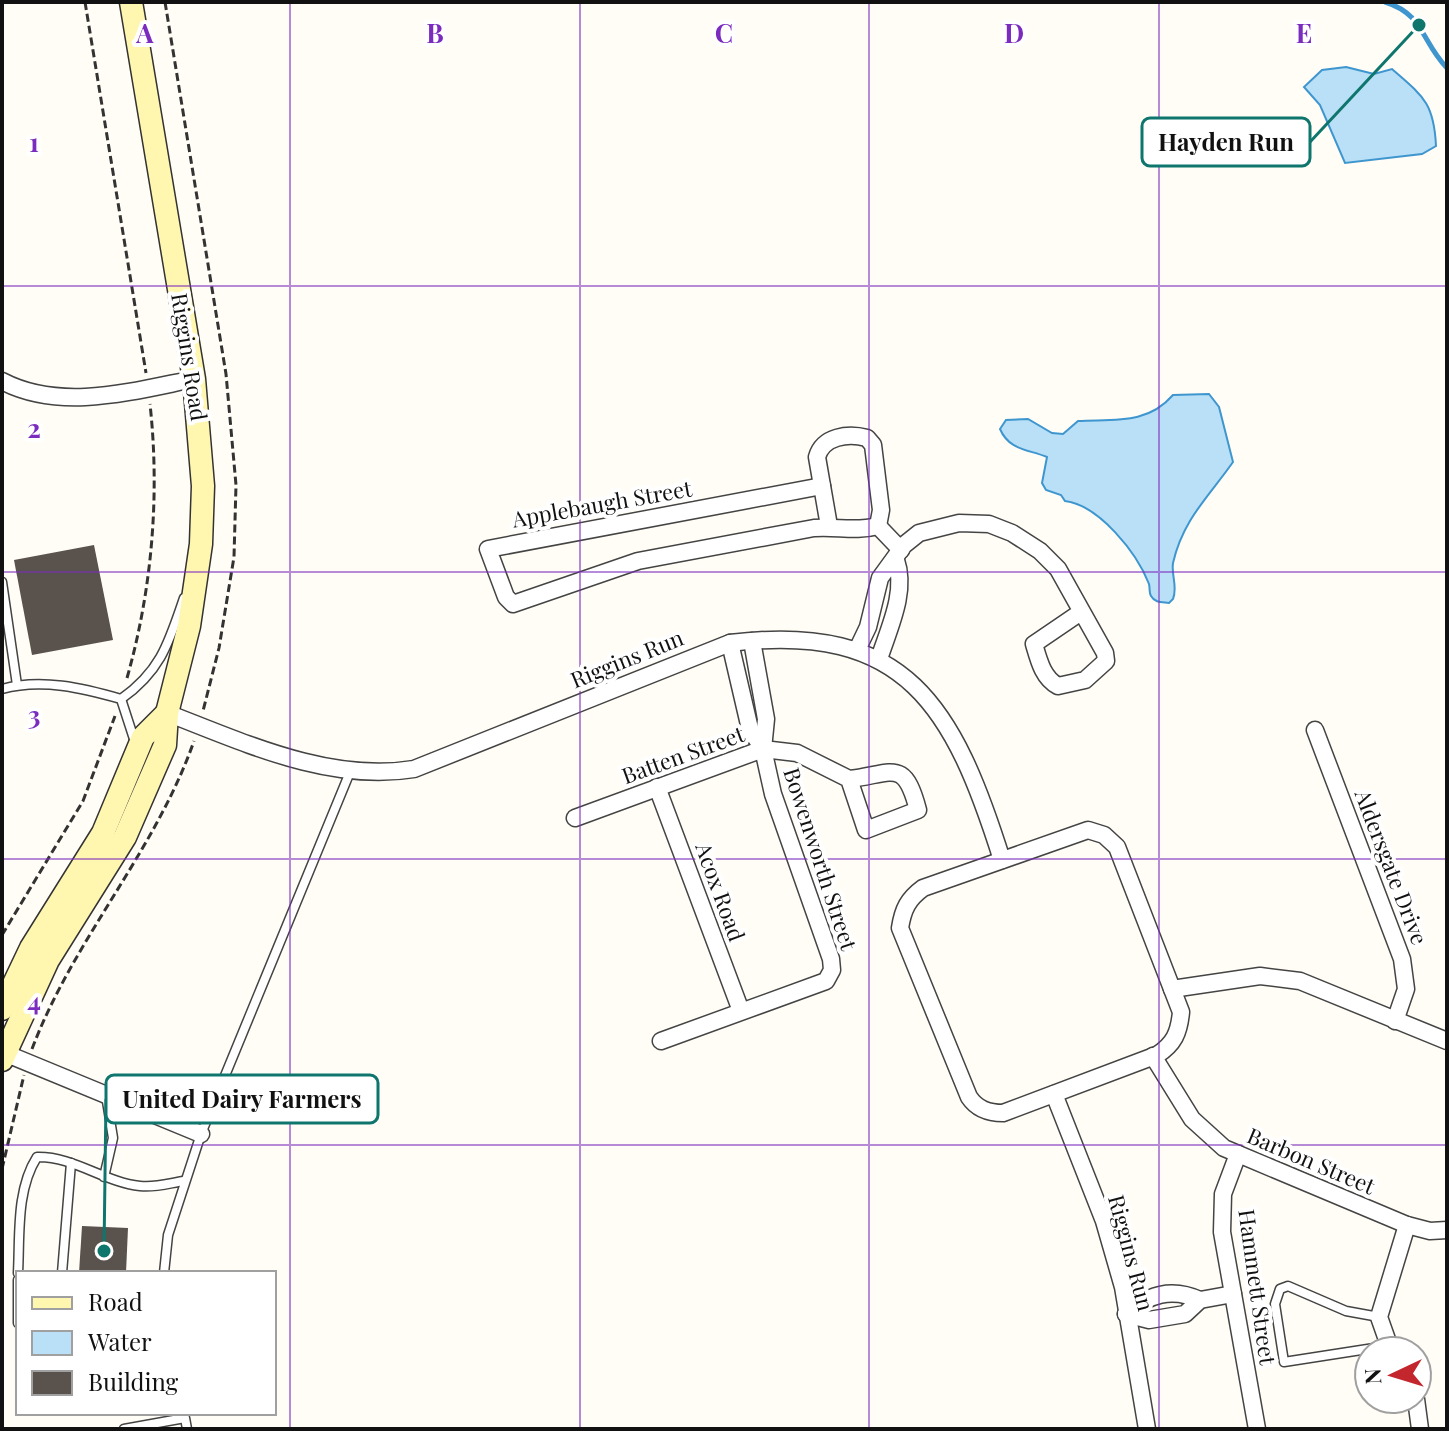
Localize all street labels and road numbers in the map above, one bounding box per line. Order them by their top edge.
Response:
street label: Riggins Road [165,291,215,423]
street label: Applebaugh Street [509,472,695,534]
street label: Riggins Run [566,622,687,694]
street label: Batten Street [617,718,749,790]
street label: Bowenworth Street [777,764,865,955]
street label: Aldersgate Drive [1348,784,1435,949]
street label: Acox Road [689,837,753,945]
street label: Barbon Street [1243,1120,1381,1201]
street label: Riggins Run [1102,1191,1162,1314]
street label: Hammett Street [1232,1207,1284,1368]

